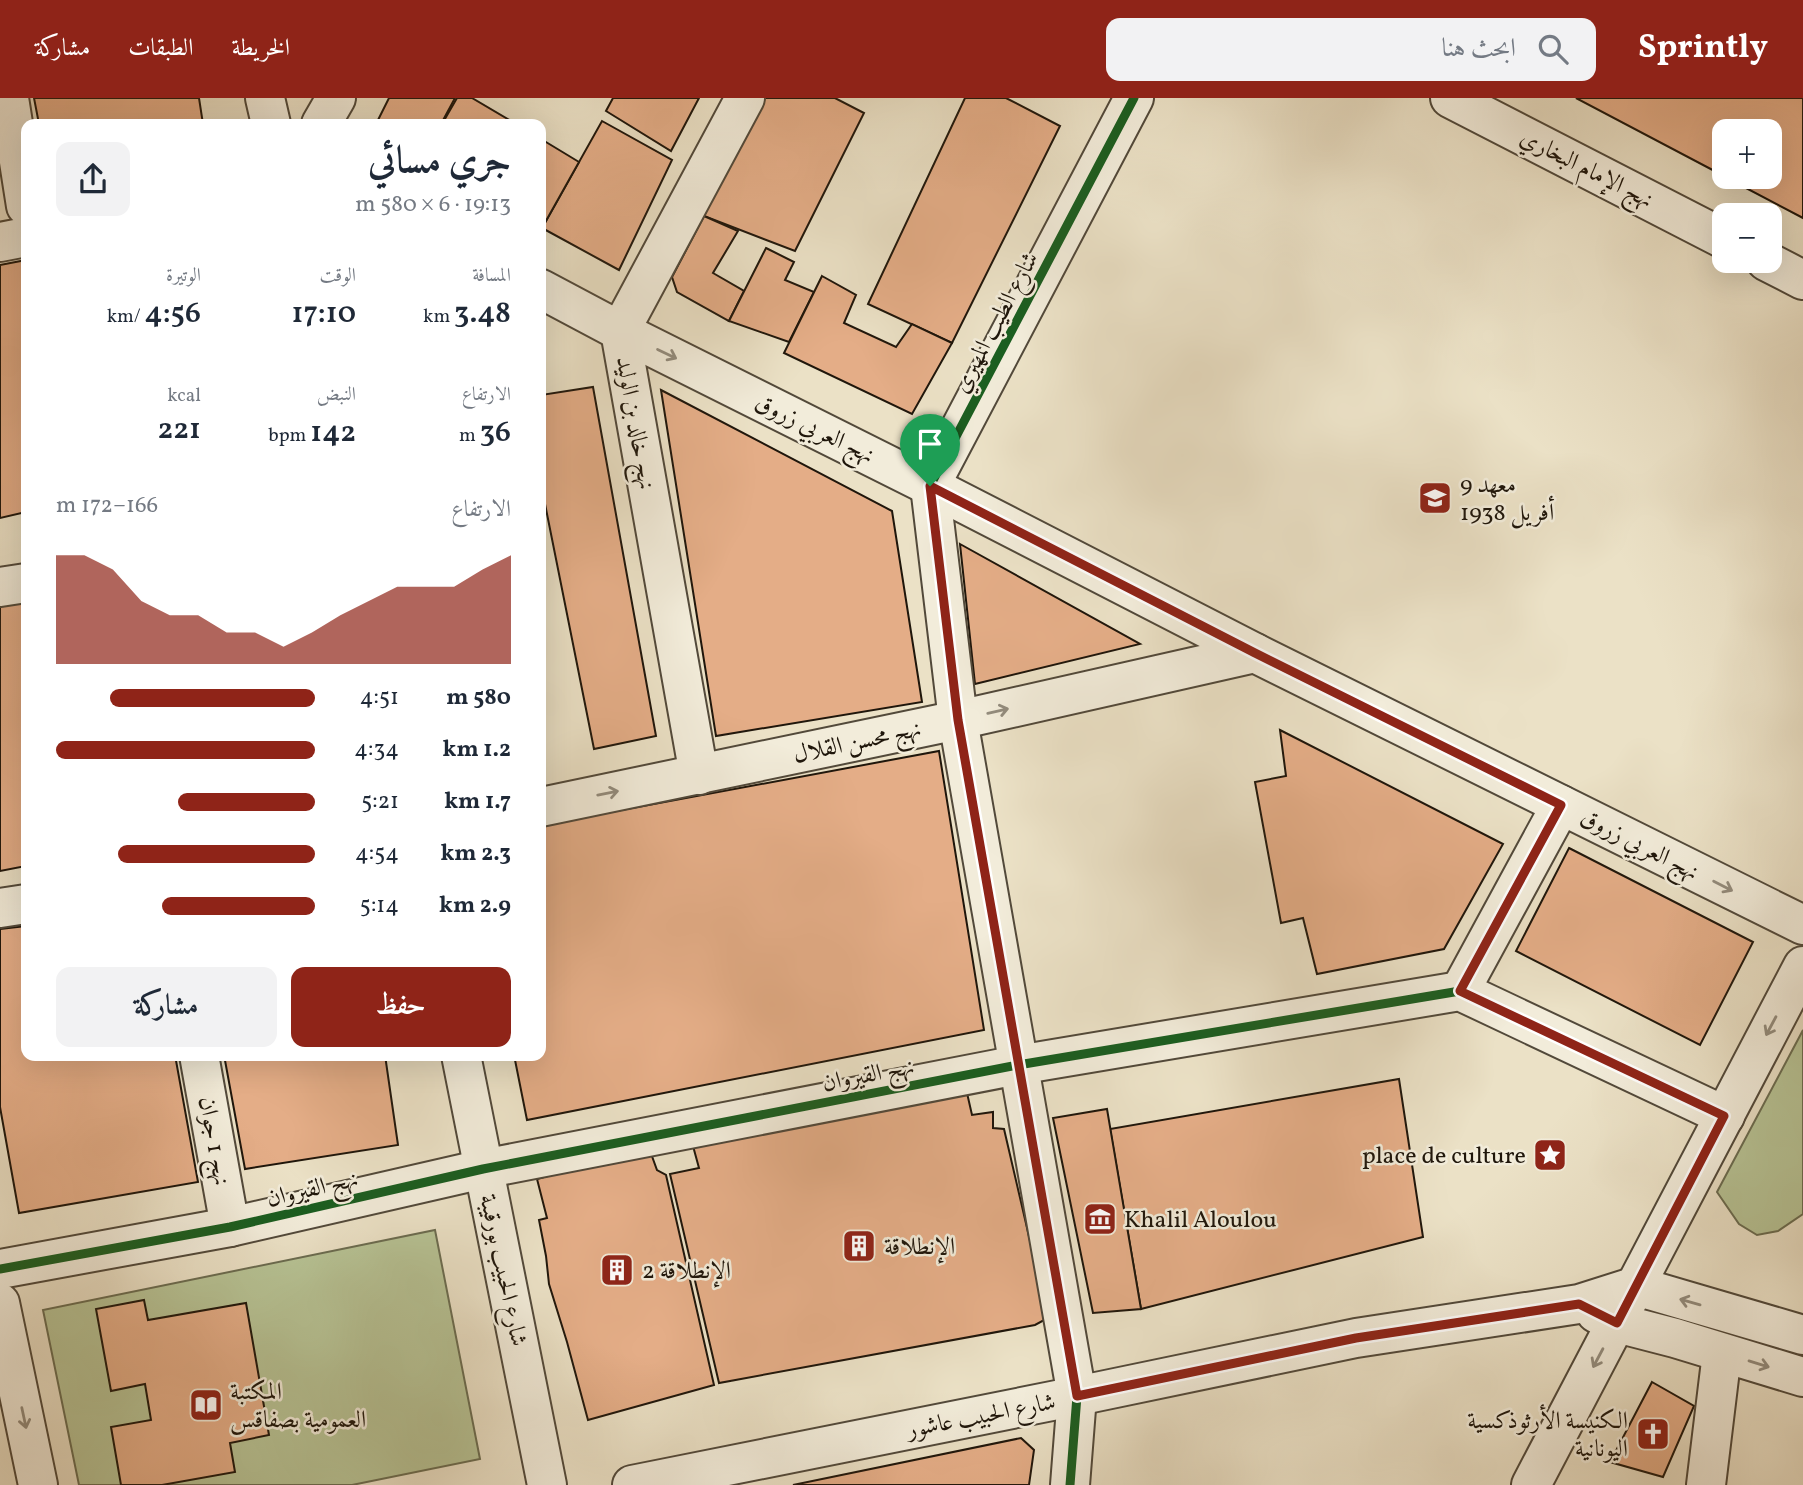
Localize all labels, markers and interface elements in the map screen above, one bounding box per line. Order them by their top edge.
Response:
search box [1106,18,1596,81]
text: Sprintly [1638,26,1768,72]
icon: search [1534,30,1572,68]
text: ابحث هنا [1441,31,1516,67]
text: مشاركة [35,32,90,66]
text: الطبقات [128,32,194,66]
text: الخريطة [232,32,290,66]
map controls [1712,119,1782,273]
button: + [1712,119,1782,189]
street label: نهج الإمام البخاري [1513,122,1659,220]
text: جري مسائي [368,136,511,189]
button: share [56,142,130,216]
text: 19:13 · 6 × 580 m [355,189,511,221]
button: − [1712,203,1782,273]
street label: شارع الطيب المهيري [945,246,1049,400]
text: الوتيرة [166,263,201,289]
text: الوقت [320,263,356,289]
text: المسافة [472,263,511,289]
text: 4:56 [145,293,201,335]
text: 17:10 [292,293,356,335]
text: 3.48 [454,293,511,335]
text: /km [107,304,145,330]
text: km [423,304,454,330]
one-way arrow [656,348,677,362]
street label: نهج خالد بن الوليد [604,354,662,493]
text: النبض [317,382,356,408]
text: الارتفاع [462,382,511,408]
text: kcal [167,383,201,409]
street label: نهج العربي زروق [748,386,880,475]
text: 221 [158,409,201,451]
text: 142 [310,412,356,454]
text: 36 [480,412,511,454]
pin [900,414,960,486]
text: bpm [268,423,310,449]
text: m [459,423,480,449]
icon: arrive [911,425,949,463]
place label: معهد 9 أفريل 1938 [1460,469,1555,531]
school or university icon: معهد 9 أفريل 1938 [1416,479,1454,517]
text: 166–172 m [56,490,158,522]
text: الارتفاع [451,494,511,526]
text: 4:51 [360,682,399,714]
text: 580 m [446,682,511,714]
one-way arrow [986,703,1009,717]
street label: نهج محسن القلال [790,713,925,775]
text: 4:34 [354,734,399,766]
text: 1.2 km [442,734,511,766]
text: 5:21 [361,786,399,818]
text: 1.7 km [444,786,511,818]
one-way arrow [596,786,619,800]
street label: نهج العربي زروق [1573,801,1704,892]
text: 4:54 [355,838,399,870]
text: 2.3 km [440,838,511,870]
one-way arrow [1712,879,1733,893]
text: 5:14 [360,890,399,922]
text: 2.9 km [439,890,511,922]
button: مشاركة [56,967,277,1047]
button: حفظ [291,967,511,1047]
one-way arrow [1764,1016,1778,1036]
street label: نهج القيروان [819,1050,918,1103]
street label: نهج 1 جوان [187,1094,238,1189]
place icon: place de culture [1531,1136,1569,1174]
place label: place de culture [1362,1140,1526,1174]
street label: نهج القيروان [263,1163,362,1219]
street label: شارع الحبيب بورقيبة [468,1191,535,1350]
museum icon: Khalil Aloulou [1081,1200,1119,1238]
place label: Khalil Aloulou [1124,1204,1277,1238]
building icon: الإنطلاقة [840,1227,878,1265]
place label: الإنطلاقة [884,1231,955,1265]
building icon: الإنطلاقة 2 [598,1251,636,1289]
place label: الإنطلاقة 2 [642,1255,731,1289]
one-way arrow [1680,1295,1702,1308]
one-way arrow [1591,1347,1604,1368]
one-way arrow [1748,1359,1770,1372]
place label: المكتبة العمومية بصفاقس [230,1376,366,1438]
library icon: المكتبة العمومية بصفاقس [187,1386,225,1424]
street label: شارع الحبيب عاشور [902,1386,1059,1449]
place label: الكنيسة الأرثوذكسية اليونانية [1467,1404,1628,1467]
one-way arrow [17,1406,31,1429]
church icon: الكنيسة الأرثوذكسية اليونانية [1634,1415,1672,1453]

